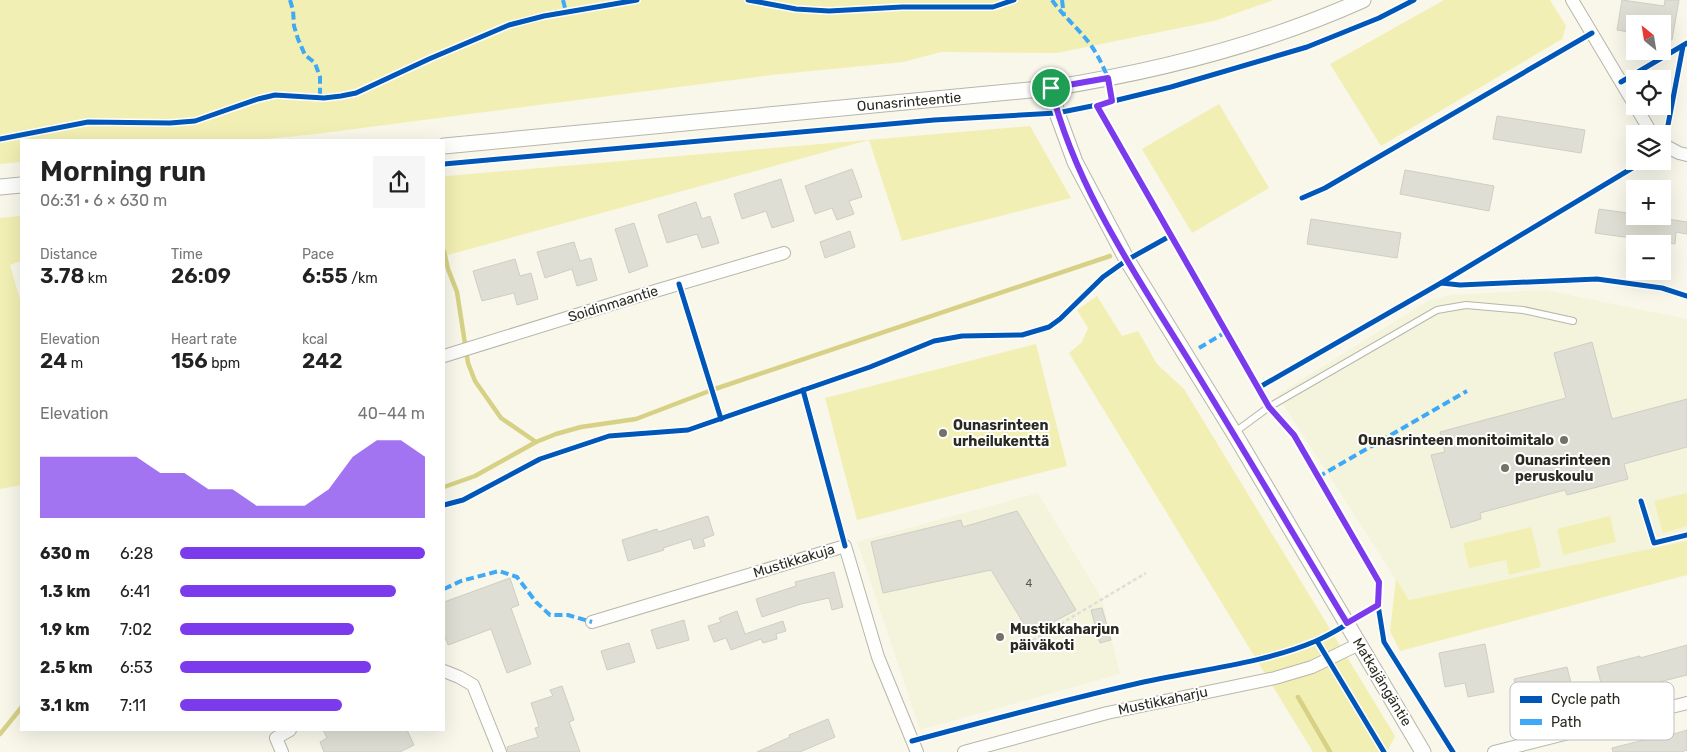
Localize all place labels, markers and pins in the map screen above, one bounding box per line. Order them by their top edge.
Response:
pin [1030,67,1072,109]
place label: Ounasrinteen urheilukenttä [953,417,1049,450]
marker: Ounasrinteen urheilukenttä [937,427,949,439]
place label: Ounasrinteen monitoimitalo [1358,432,1554,449]
marker: Ounasrinteen monitoimitalo [1558,434,1570,446]
place label: Ounasrinteen peruskoulu [1515,452,1610,485]
marker: Ounasrinteen peruskoulu [1499,462,1511,474]
place label: Mustikkaharjun päiväkoti [1010,621,1119,654]
marker: Mustikkaharjun päiväkoti [994,631,1006,643]

